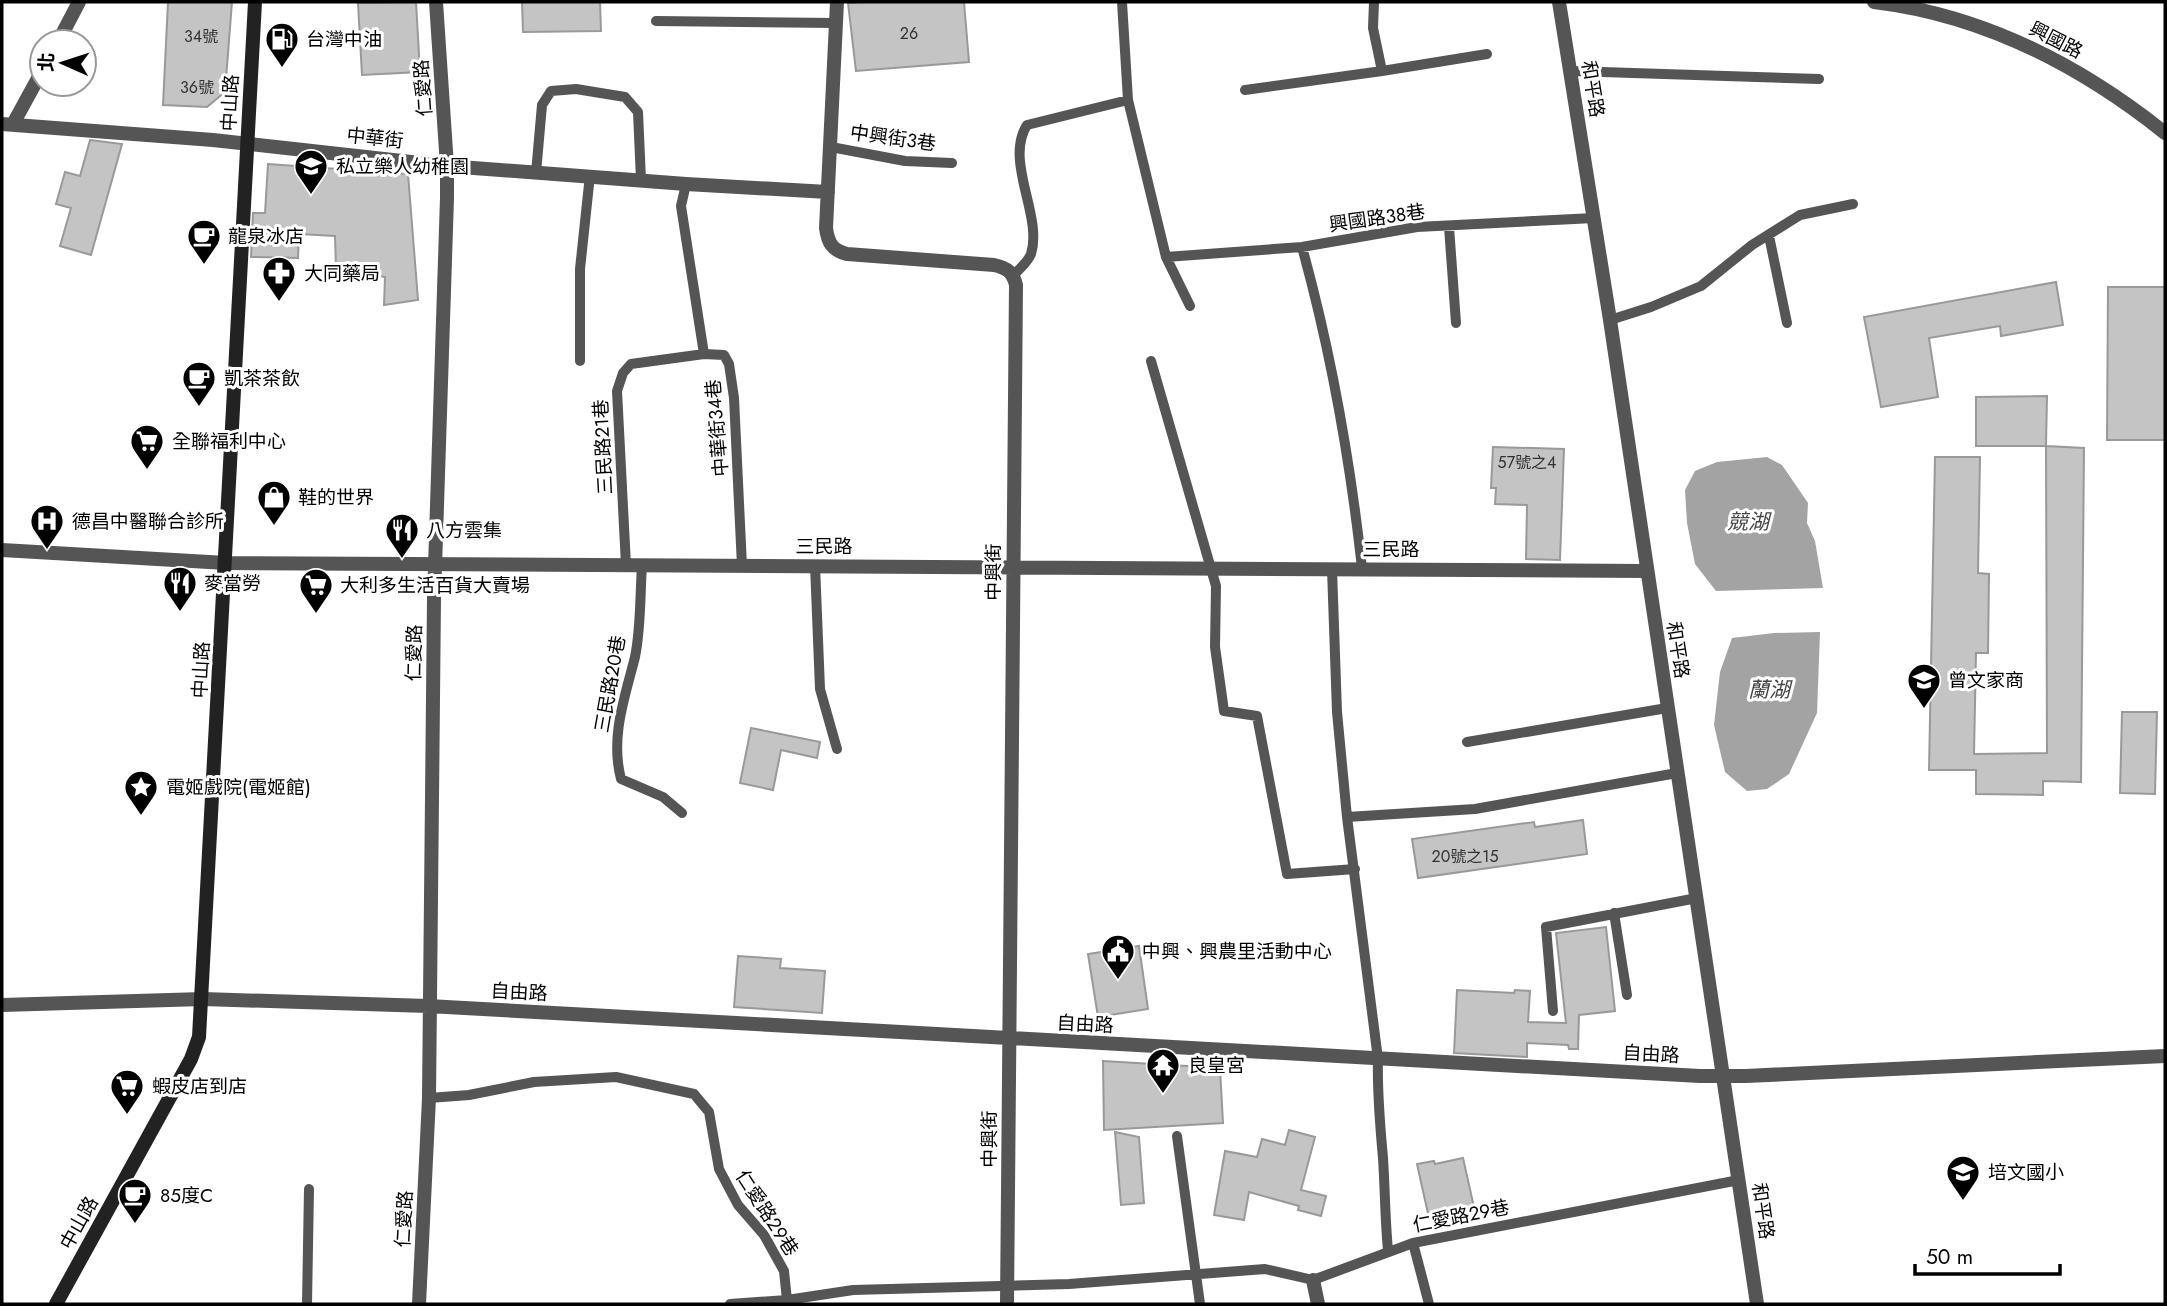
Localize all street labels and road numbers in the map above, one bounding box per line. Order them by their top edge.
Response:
street label: 興國路 [2024,15,2088,65]
street label: 仁愛路 [408,59,438,117]
street label: 和平路 [1575,59,1611,119]
street label: 中山路 [215,74,245,132]
street label: 中興街3巷 [848,119,938,157]
street label: 中華街 [345,122,405,154]
street label: 興國路38巷 [1327,198,1427,238]
street label: 中華街34巷 [699,378,735,478]
street label: 三民路21巷 [587,399,619,495]
street label: 三民路 [795,533,853,560]
street label: 三民路 [1362,536,1420,563]
street label: 中興街 [980,543,1007,601]
street label: 和平路 [1660,620,1696,680]
street label: 仁愛路 [400,624,428,682]
street label: 三民路20巷 [588,633,632,735]
street label: 中山路 [186,641,216,699]
street label: 自由路 [490,977,548,1007]
street label: 自由路 [1056,1009,1114,1039]
street label: 自由路 [1622,1039,1680,1069]
street label: 中興街 [976,1110,1003,1168]
street label: 仁愛路29巷 [729,1165,805,1261]
street label: 和平路 [1746,1181,1780,1241]
street label: 仁愛路 [389,1190,419,1248]
street label: 中山路 [53,1192,105,1254]
street label: 仁愛路29巷 [1410,1193,1512,1239]

